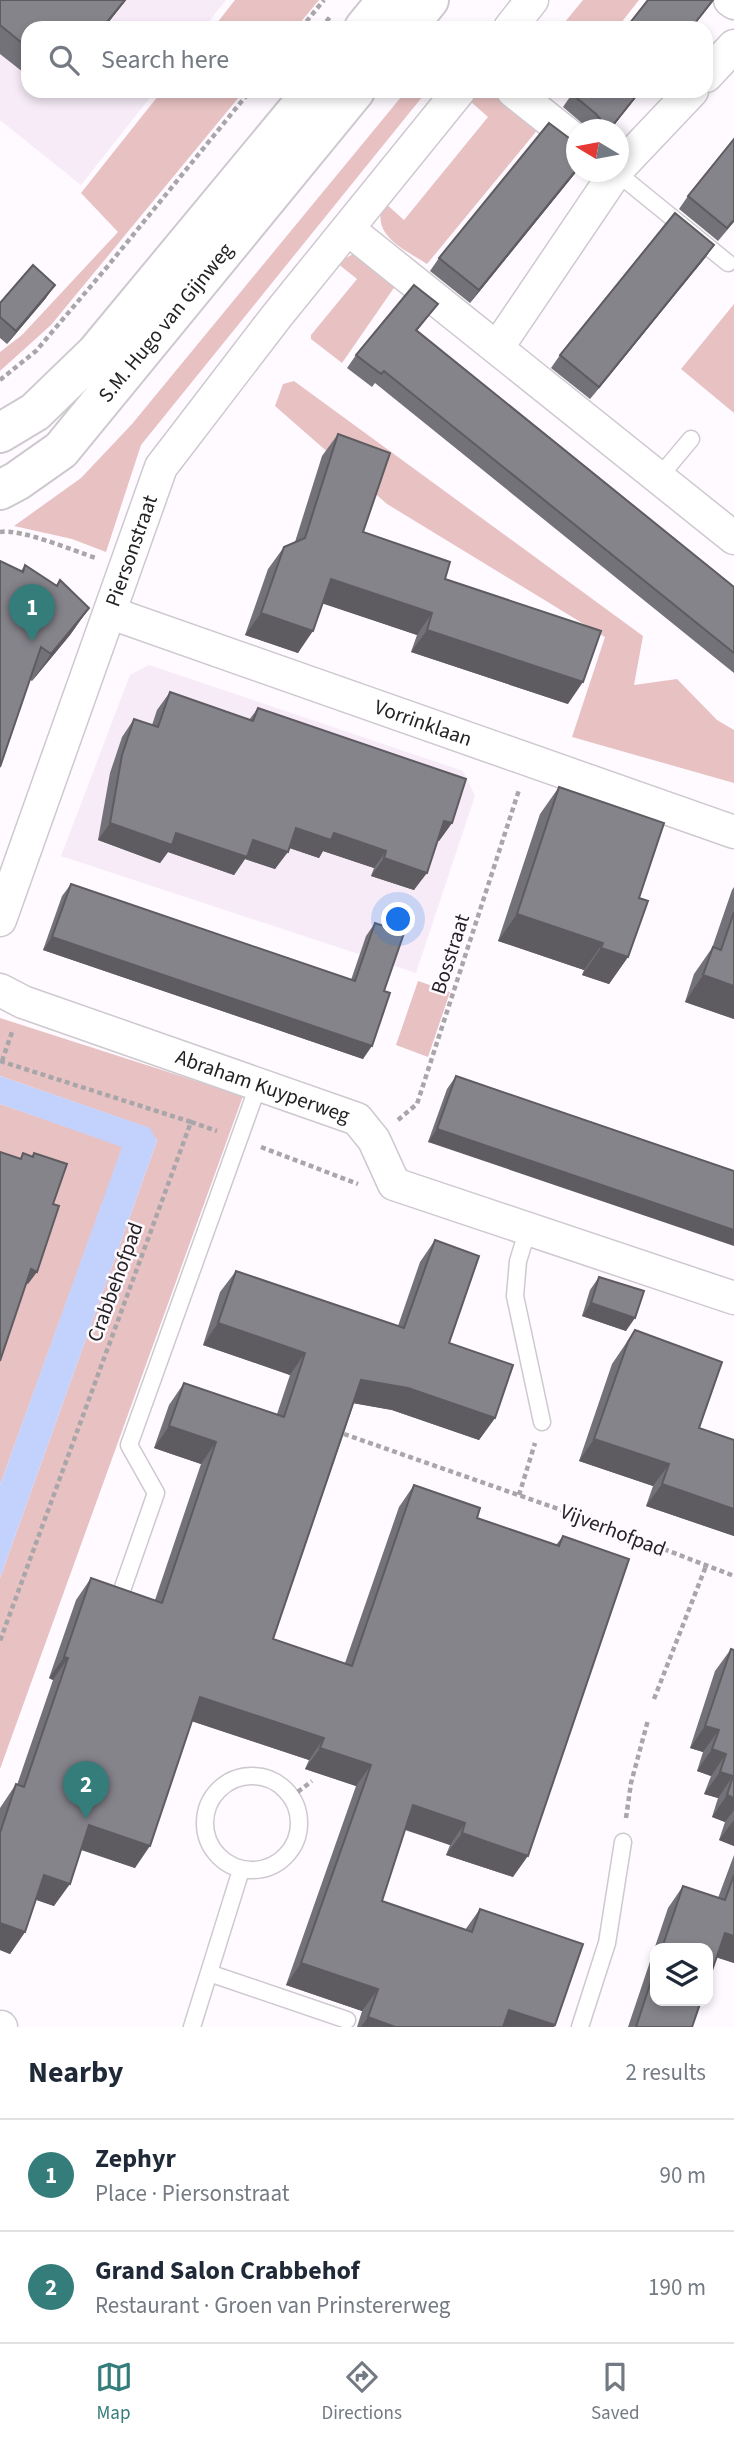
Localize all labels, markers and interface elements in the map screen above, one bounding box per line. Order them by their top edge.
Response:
search box [21,21,713,98]
icon: search [45,41,83,79]
text: Search here [101,41,229,78]
north arrow [566,119,629,182]
street label: S.M. Hugo van Gijnweg [91,236,240,409]
street label: Piersonstraat [98,491,165,611]
pin: 1 [9,584,55,642]
street label: Vorrinklaan [370,692,476,754]
your location [381,902,415,936]
street label: Bosstraat [423,910,477,998]
street label: Abraham Kuyperweg [172,1042,354,1131]
street label: Crabbehofpad [79,1218,151,1346]
street label: Vijverhofpad [556,1496,670,1564]
pin: 2 [63,1761,109,1819]
map controls [650,1943,713,2006]
button: layers [650,1943,713,2006]
text: Nearby [28,2051,123,2094]
text: 2 results [626,2056,706,2089]
text: Zephyr [95,2140,176,2177]
text: 1 [45,2159,57,2192]
text: 90 m [659,2159,706,2192]
text: Place · Piersonstraat [95,2177,290,2210]
text: Grand Salon Crabbehof [95,2252,360,2289]
text: 2 [45,2271,57,2304]
text: 190 m [648,2271,706,2304]
text: Restaurant · Groen van Prinstererweg [95,2289,450,2322]
tab: Map [95,2358,133,2427]
tab: Directions [322,2358,402,2427]
tab: Saved [591,2358,639,2427]

